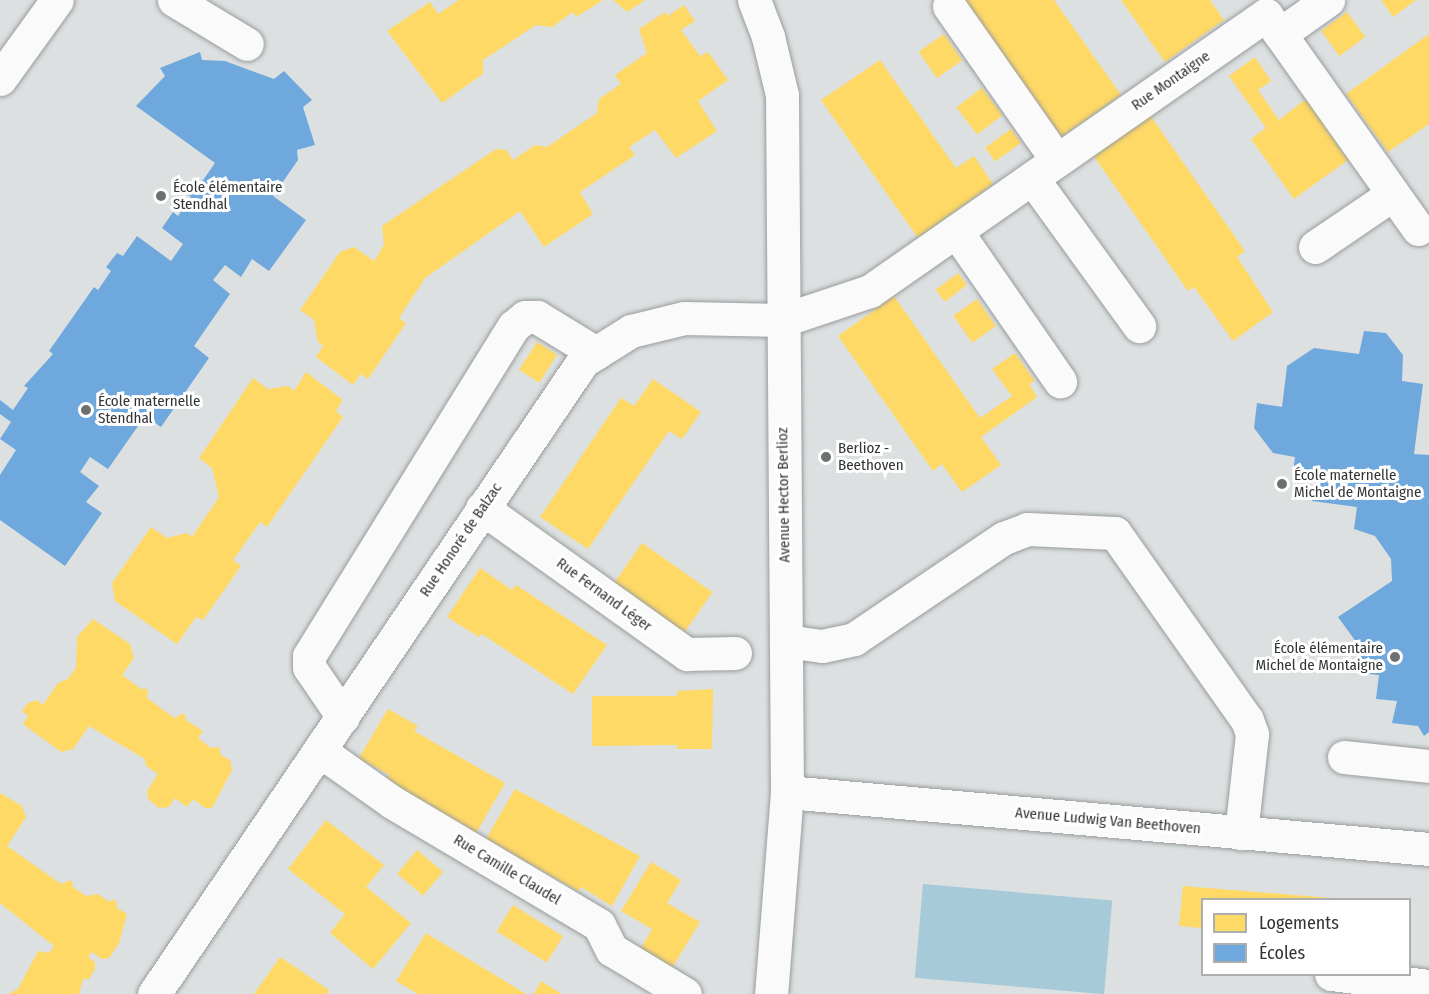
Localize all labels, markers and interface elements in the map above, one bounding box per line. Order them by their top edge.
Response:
street label: Rue Montaigne [1128,47,1214,115]
place label: École élémentaire Stendhal [173,178,282,213]
marker: École élémentaire Stendhal [154,189,168,203]
place label: École maternelle Stendhal [98,392,200,427]
marker: École maternelle Stendhal [79,403,93,417]
street label: Avenue Hector Berlioz [774,427,794,563]
place label: Berlioz - Beethoven [838,439,904,474]
marker: Berlioz - Beethoven [819,450,833,464]
place label: École maternelle Michel de Montaigne [1294,466,1421,501]
marker: École maternelle Michel de Montaigne [1275,477,1289,491]
street label: Rue Honoré de Balzac [416,480,506,600]
street label: Rue Fernand Léger [553,554,655,636]
place label: École élémentaire Michel de Montaigne [1256,639,1383,674]
marker: École élémentaire Michel de Montaigne [1388,650,1402,664]
street label: Avenue Ludwig Van Beethoven [1014,804,1202,838]
street label: Rue Camille Claudel [450,831,564,909]
legend [1201,898,1411,976]
text: Logements [1259,912,1339,934]
text: Écoles [1259,942,1305,964]

